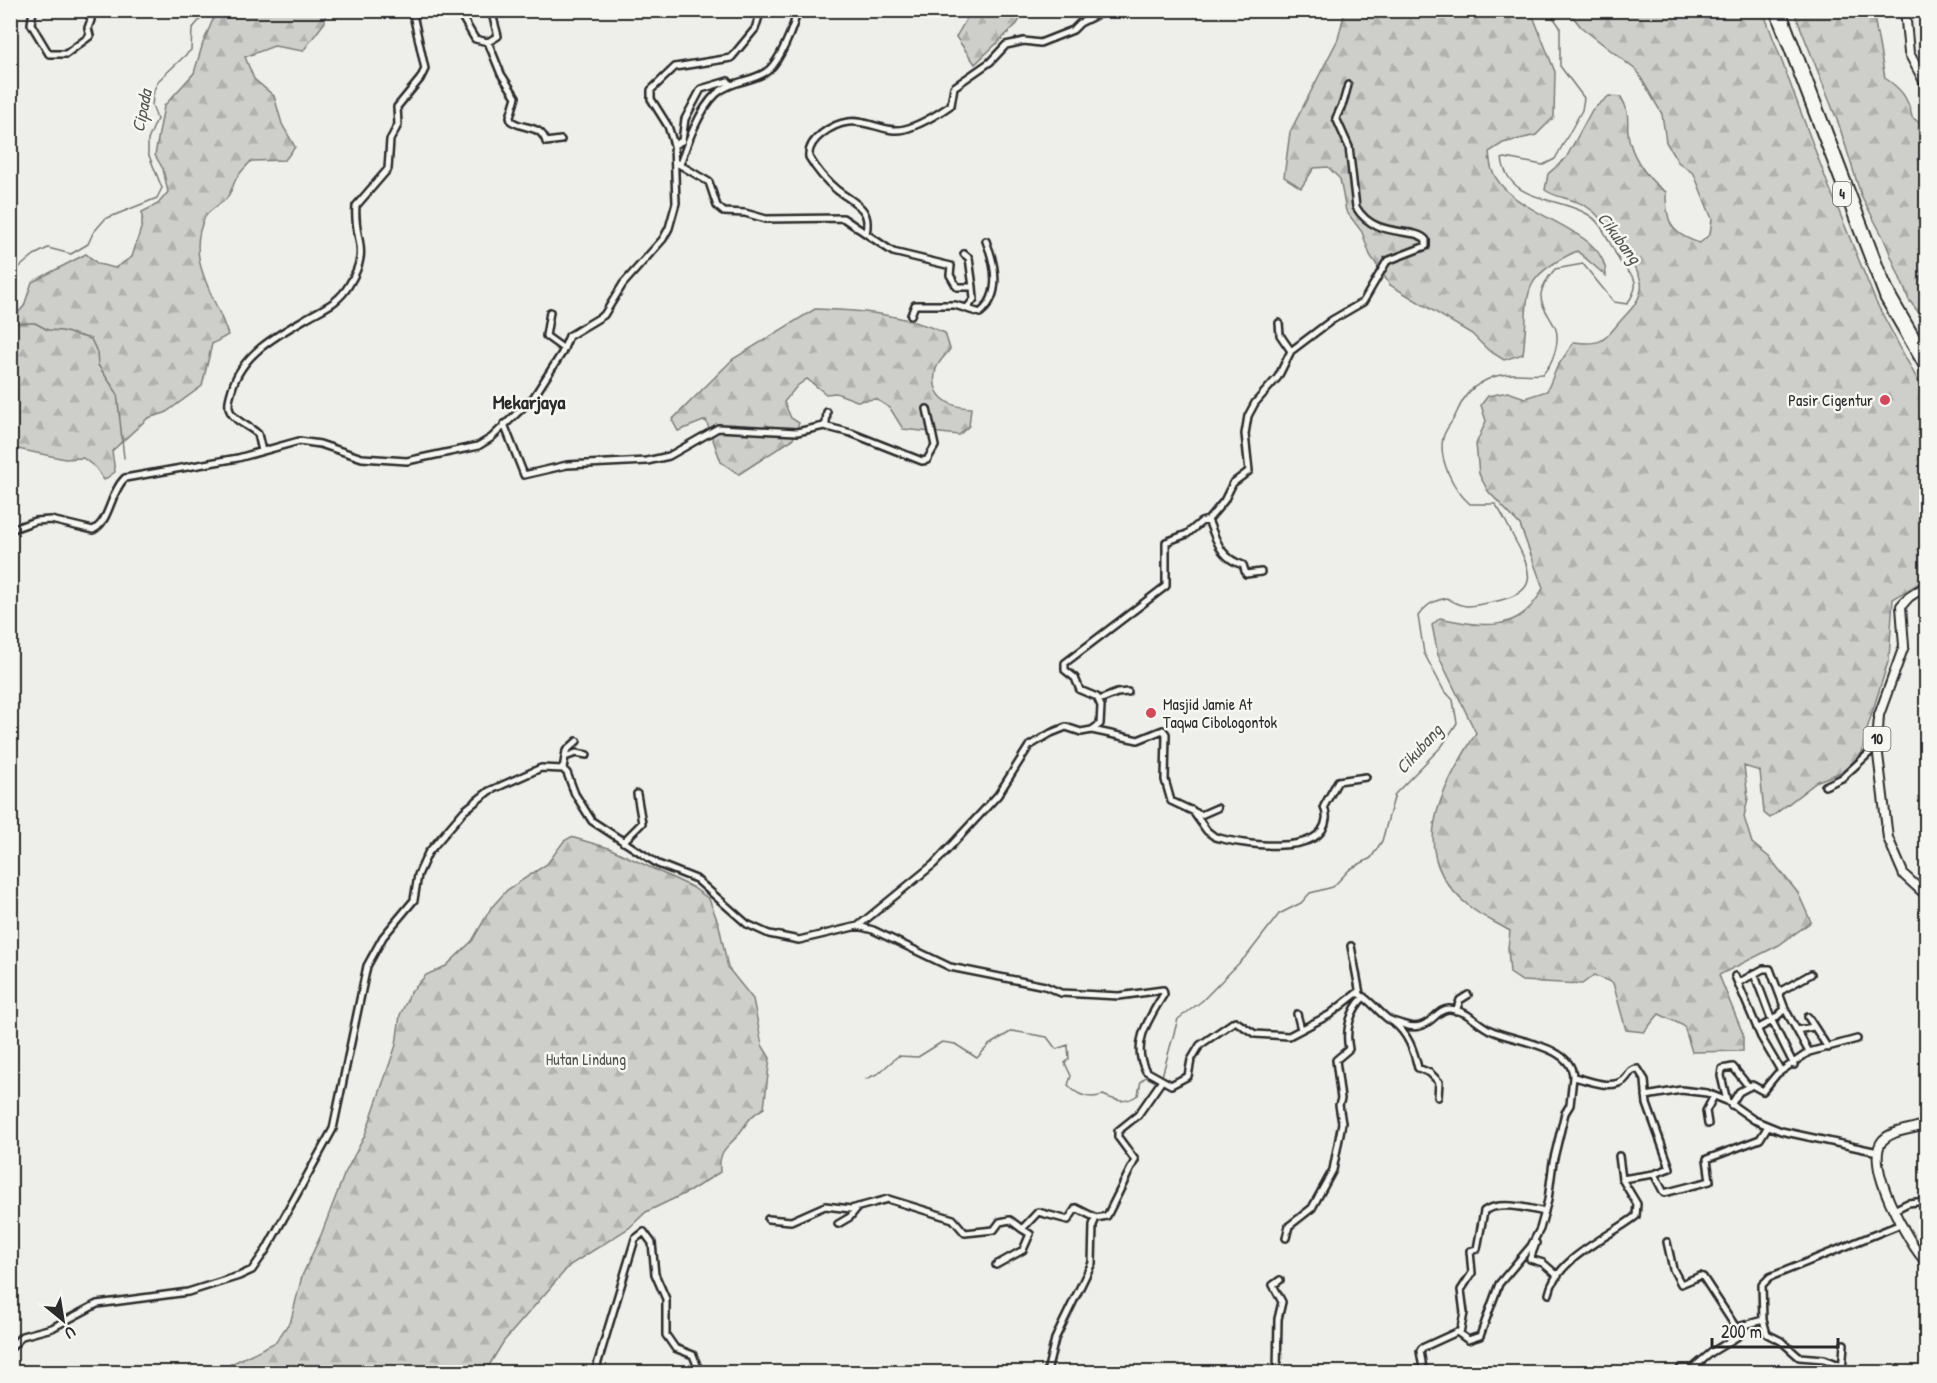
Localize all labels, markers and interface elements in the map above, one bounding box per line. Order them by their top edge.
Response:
water label: Cipada [125,86,158,134]
road number: 4 [1833,182,1851,206]
water label: Cikubang [1592,207,1648,270]
district label: Mekarjaya [493,388,565,416]
place label: Pasir Cigentur [1788,389,1873,411]
marker: Pasir Cigentur [1878,393,1892,407]
place label: Masjid Jamie At Taqwa Cibologontok [1163,693,1277,733]
marker: Masjid Jamie At Taqwa Cibologontok [1144,706,1158,720]
water label: Cikubang [1390,718,1448,779]
road number: 10 [1864,727,1890,751]
park label: Hutan Lindung [546,1048,626,1070]
north arrow [33,1290,93,1350]
scale bar [1712,1311,1838,1349]
text: 200 m [1721,1319,1762,1344]
text: U [61,1321,80,1345]

